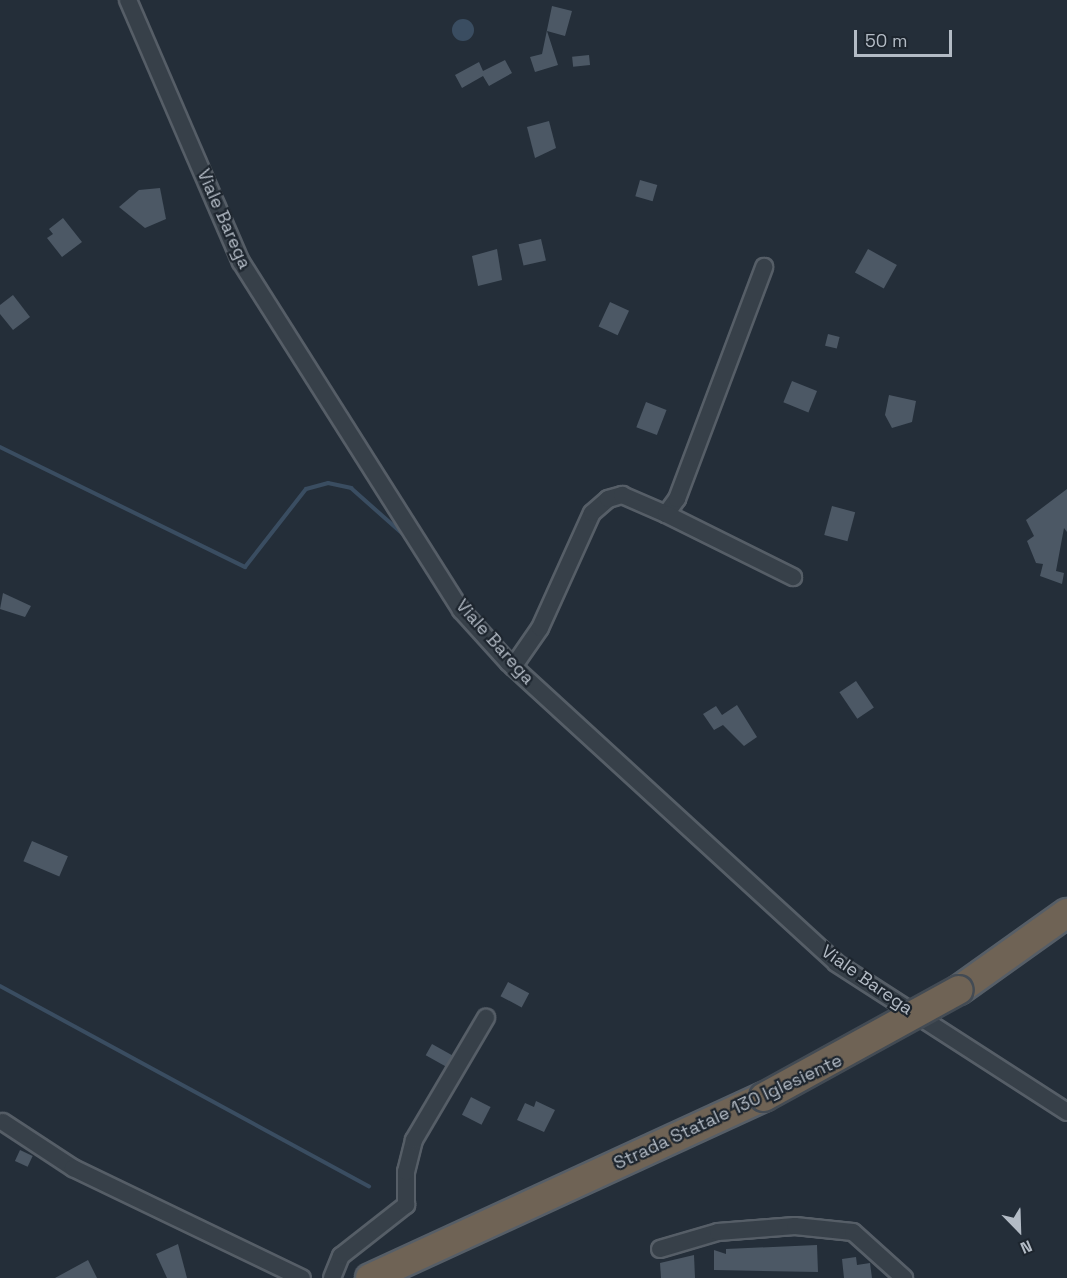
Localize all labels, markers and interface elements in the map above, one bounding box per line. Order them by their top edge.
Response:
scale bar [857,18,954,56]
text: 50 m [865,29,907,52]
street label: Viale Barega [192,166,256,272]
street label: Viale Barega [451,595,539,689]
street label: Viale Barega [817,941,917,1019]
street label: Strada Statale 130 Iglesiente [610,1050,846,1174]
north arrow [989,1200,1049,1260]
text: N [1017,1235,1035,1259]

